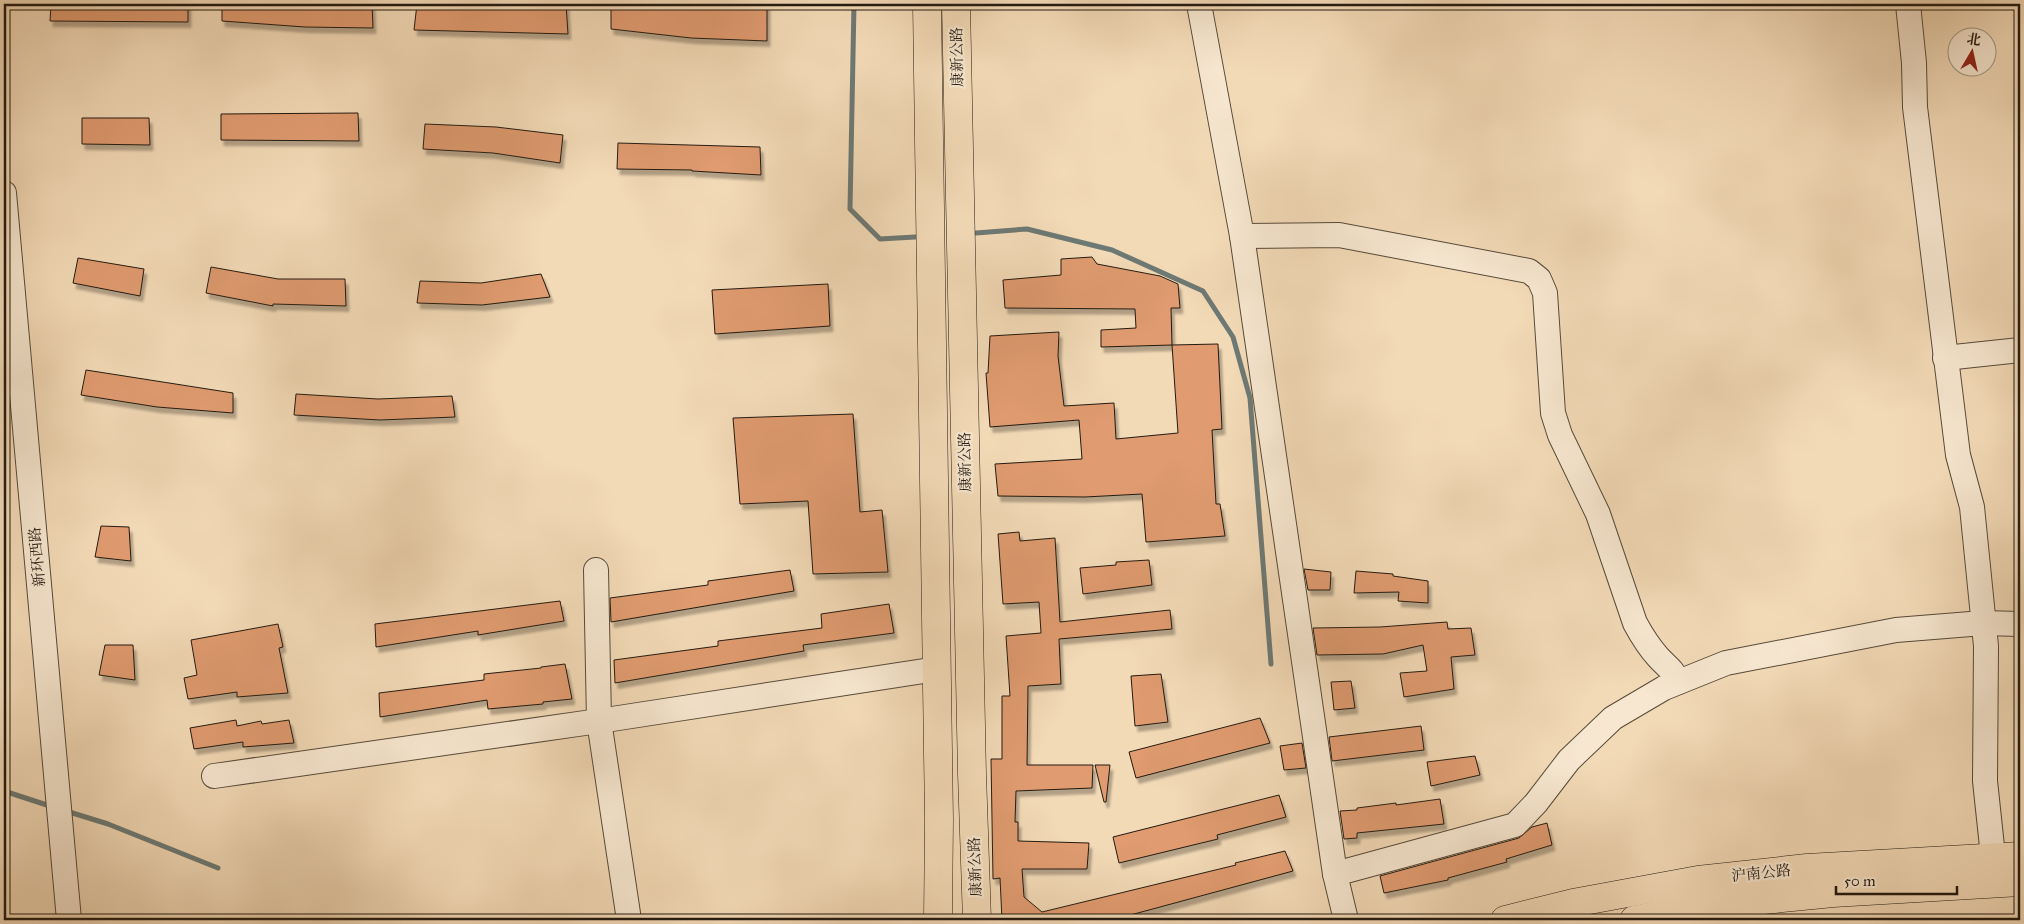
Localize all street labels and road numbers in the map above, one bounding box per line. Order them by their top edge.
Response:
street label: 康新公路 [947,27,967,87]
street label: 康新公路 [955,432,975,492]
street label: 新环西路 [25,526,49,588]
street label: 康新公路 [965,837,985,897]
street label: 沪南公路 [1730,861,1792,885]

